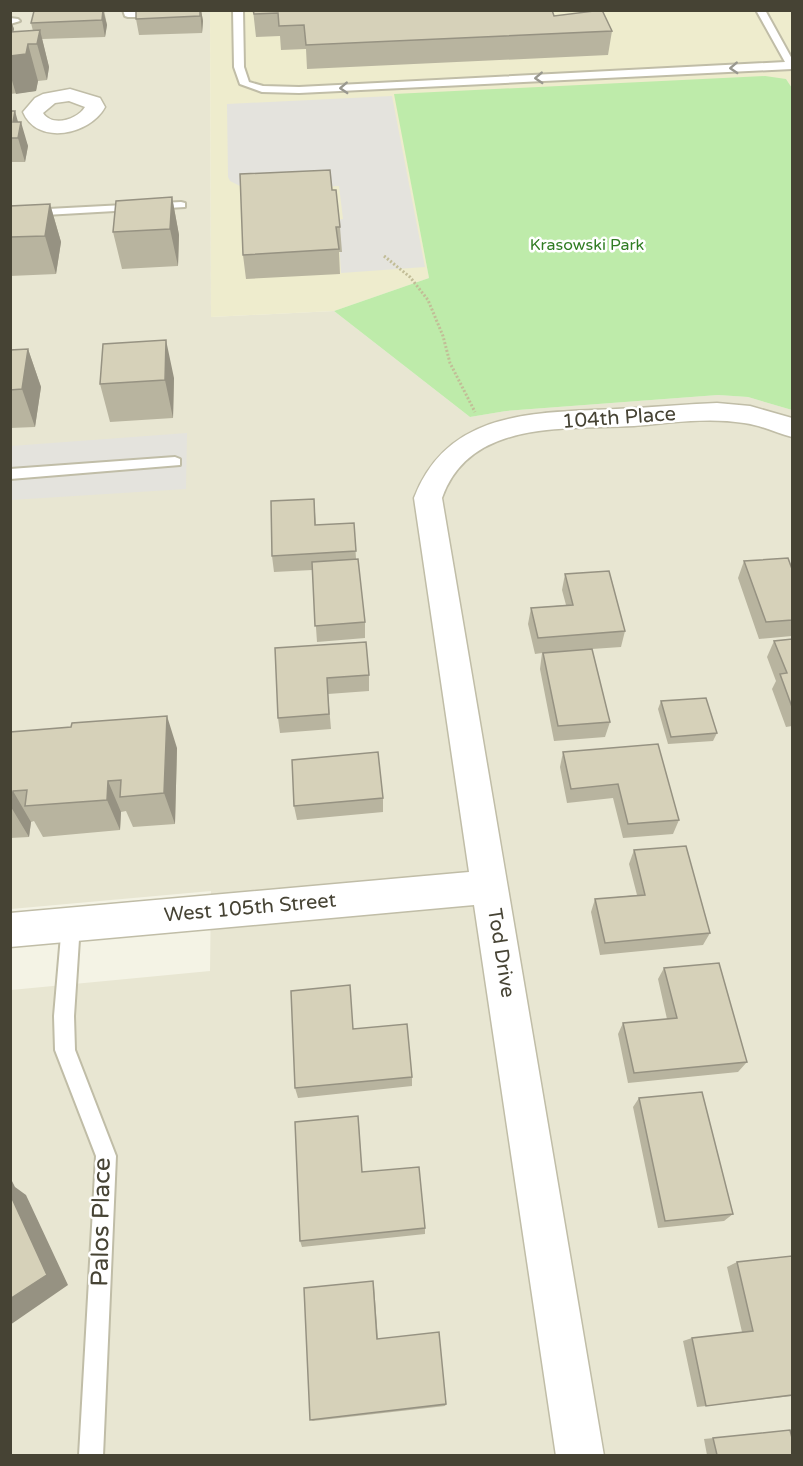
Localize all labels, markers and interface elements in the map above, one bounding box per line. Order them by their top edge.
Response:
one-way arrow [729,62,738,75]
one-way arrow [534,72,543,85]
one-way arrow [340,82,349,95]
park label: Krasowski Park [530,235,645,255]
street label: 104th Place [561,402,677,434]
street label: West 105th Street [163,888,337,927]
street label: Tod Drive [482,907,520,999]
street label: Palos Place [85,1157,117,1287]

